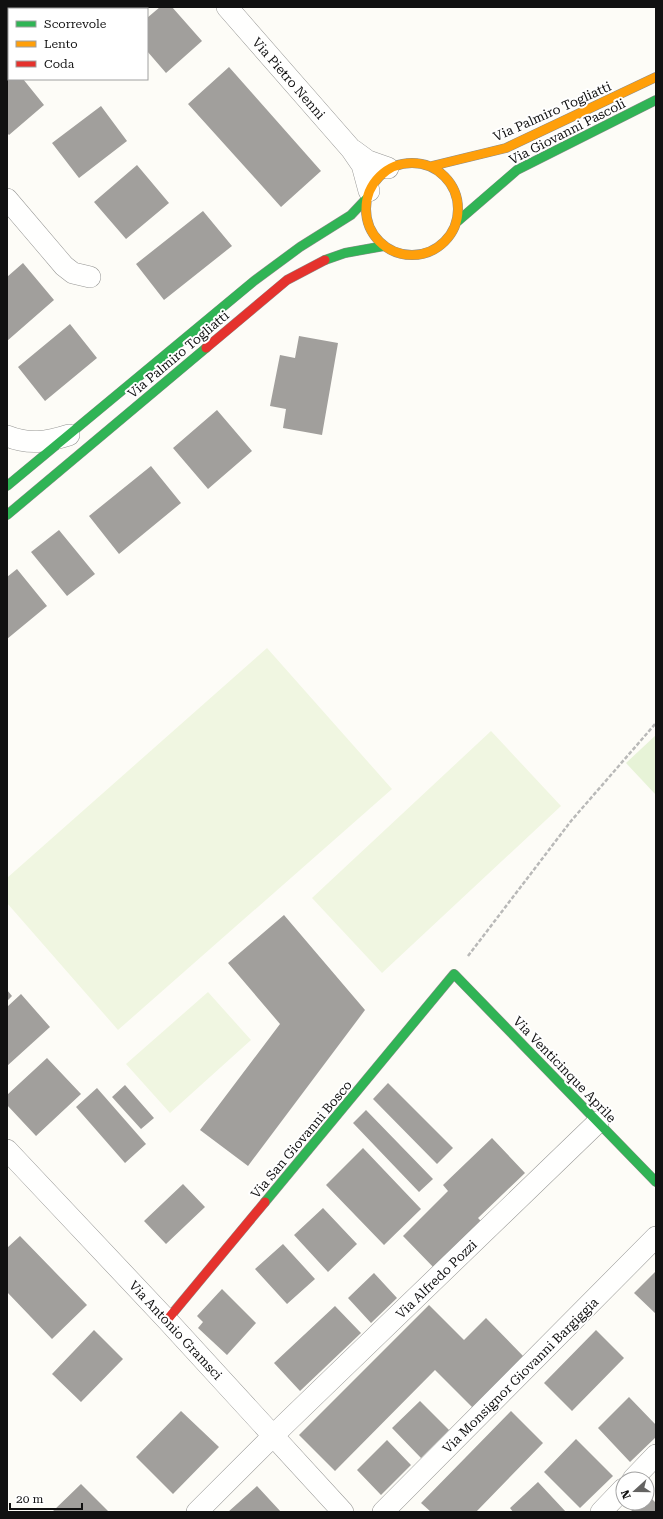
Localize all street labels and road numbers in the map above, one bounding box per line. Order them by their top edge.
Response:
street label: Via Pietro Nenni [249,35,328,122]
street label: Via Palmiro Togliatti [491,79,613,144]
street label: Via Giovanni Pascoli [507,96,628,167]
street label: Via Palmiro Togliatti [125,308,232,401]
street label: Via Venticinque Aprile [510,1013,619,1125]
street label: Via San Giovanni Bosco [248,1077,355,1201]
street label: Via Alfredo Pozzi [393,1237,480,1322]
street label: Via Antonio Gramsci [126,1278,225,1383]
street label: Via Monsignor Giovanni Bargiggia [439,1294,601,1456]

